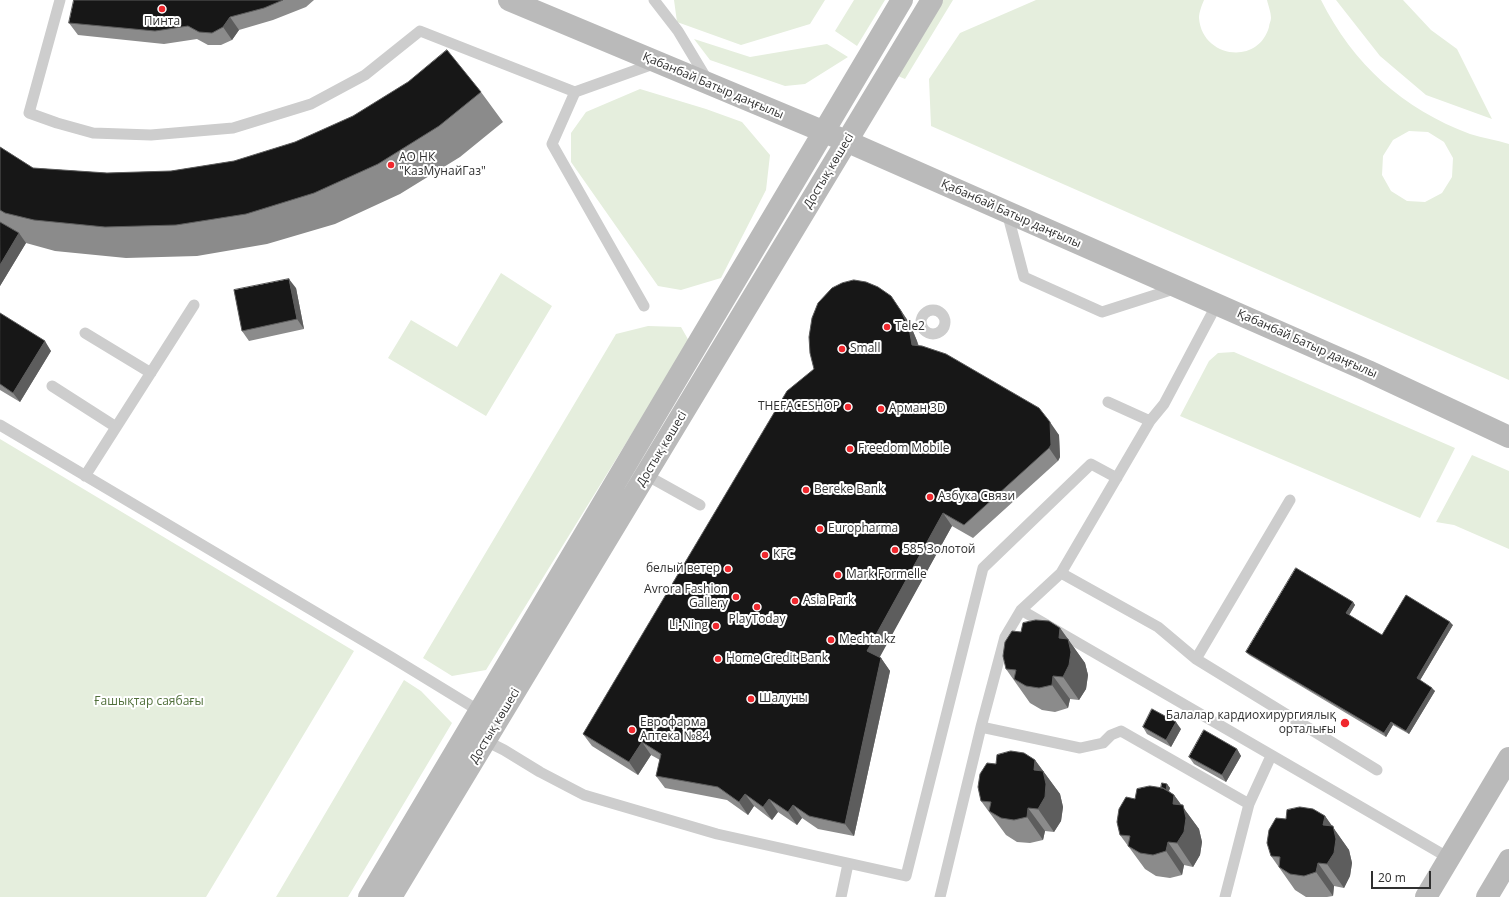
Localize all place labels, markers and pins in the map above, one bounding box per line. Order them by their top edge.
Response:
marker: Пинта [157,4,167,14]
place label: Пинта [144,15,180,29]
place label: АО НК "КазМунайГаз" [399,151,486,179]
marker: АО НК "КазМунайГаз" [386,160,396,170]
place label: Tele2 [895,320,925,334]
marker: Tele2 [882,322,892,332]
place label: Small [850,342,880,356]
marker: Small [837,344,847,354]
place label: THEFACESHOP [758,400,840,414]
marker: THEFACESHOP [843,402,853,412]
place label: Арман 3D [889,402,946,416]
marker: Арман 3D [876,404,886,414]
place label: Freedom Mobile [858,442,950,456]
marker: Freedom Mobile [845,444,855,454]
place label: Bereke Bank [814,483,884,497]
marker: Bereke Bank [801,485,811,495]
place label: Азбука Связи [938,490,1015,504]
marker: Азбука Связи [925,492,935,502]
place label: Europharma [828,522,898,536]
marker: Europharma [815,524,825,534]
place label: 585 Золотой [903,543,975,557]
marker: 585 Золотой [890,545,900,555]
place label: KFC [773,548,794,562]
marker: KFC [760,550,770,560]
place label: белый ветер [646,562,720,576]
marker: белый ветер [723,564,733,574]
place label: Mark Formelle [846,568,927,582]
marker: Mark Formelle [833,570,843,580]
place label: Avrora Fashion Gallery [644,583,728,611]
marker: Avrora Fashion Gallery [731,592,741,602]
place label: Asia Park [803,594,854,608]
marker: Asia Park [790,596,800,606]
marker: PlayToday [752,602,762,612]
place label: PlayToday [729,613,785,627]
place label: Li-Ning [669,619,708,633]
marker: Li-Ning [711,621,721,631]
place label: Mechta.kz [839,633,896,647]
marker: Mechta.kz [826,635,836,645]
place label: Home Credit Bank [726,652,828,666]
marker: Home Credit Bank [713,654,723,664]
place label: Шалуны [759,692,808,706]
marker: Шалуны [746,694,756,704]
place label: Балалар кардиохирургиялық орталығы [1166,709,1336,737]
place label: Еврофарма Аптека №84 [640,716,709,744]
marker: Балалар кардиохирургиялық орталығы [1339,717,1351,729]
marker: Еврофарма Аптека №84 [627,725,637,735]

